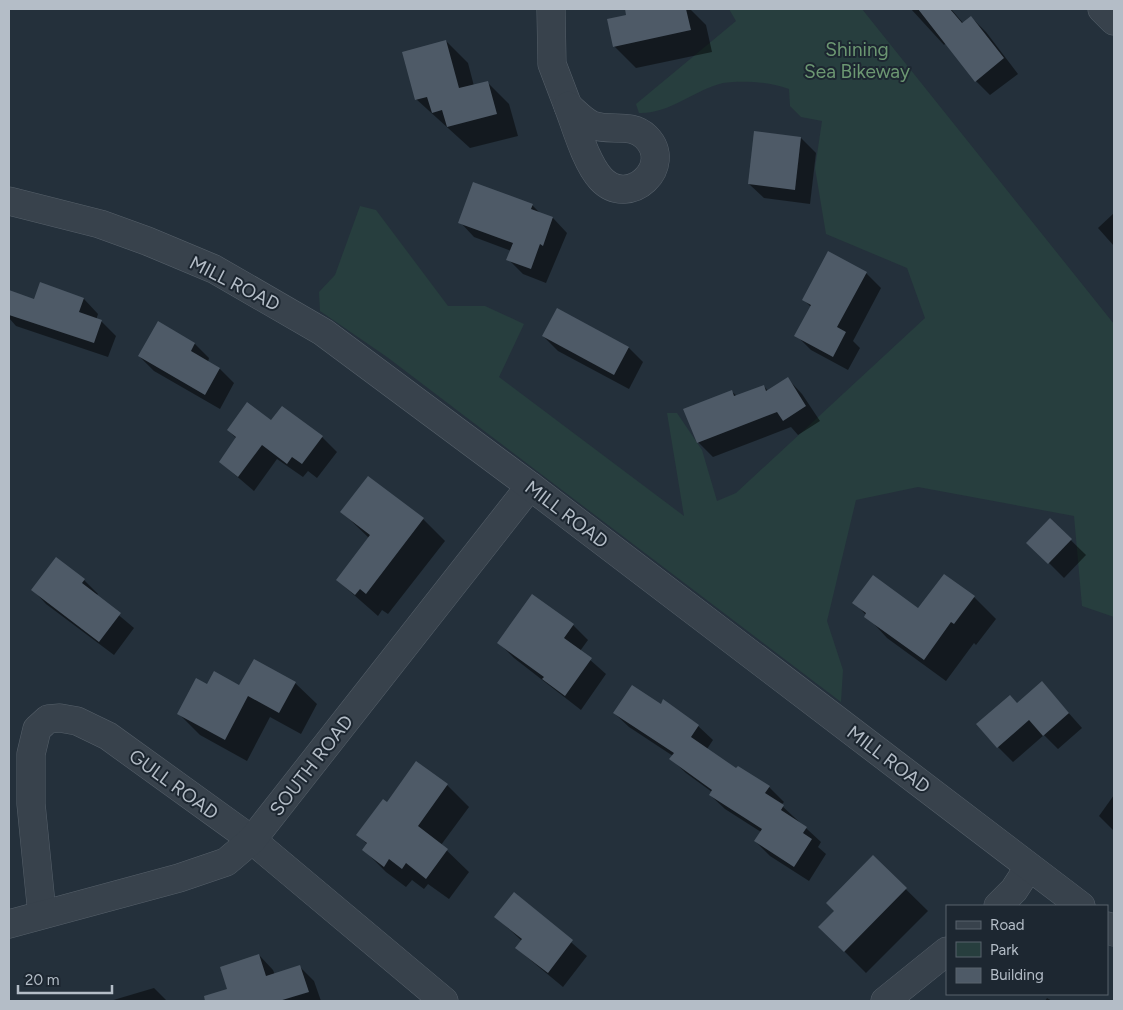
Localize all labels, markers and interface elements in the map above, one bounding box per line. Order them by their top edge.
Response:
park label: Shining Sea Bikeway [804,38,910,83]
street label: MILL ROAD [186,251,284,316]
street label: MILL ROAD [521,476,613,553]
street label: SOUTH ROAD [265,710,358,820]
street label: MILL ROAD [843,721,935,798]
street label: GULL ROAD [125,744,223,825]
legend [946,905,1108,995]
text: Road [990,916,1025,934]
text: Park [990,941,1019,959]
scale bar [18,962,111,994]
text: Building [990,966,1044,984]
text: 20 m [25,971,59,989]

